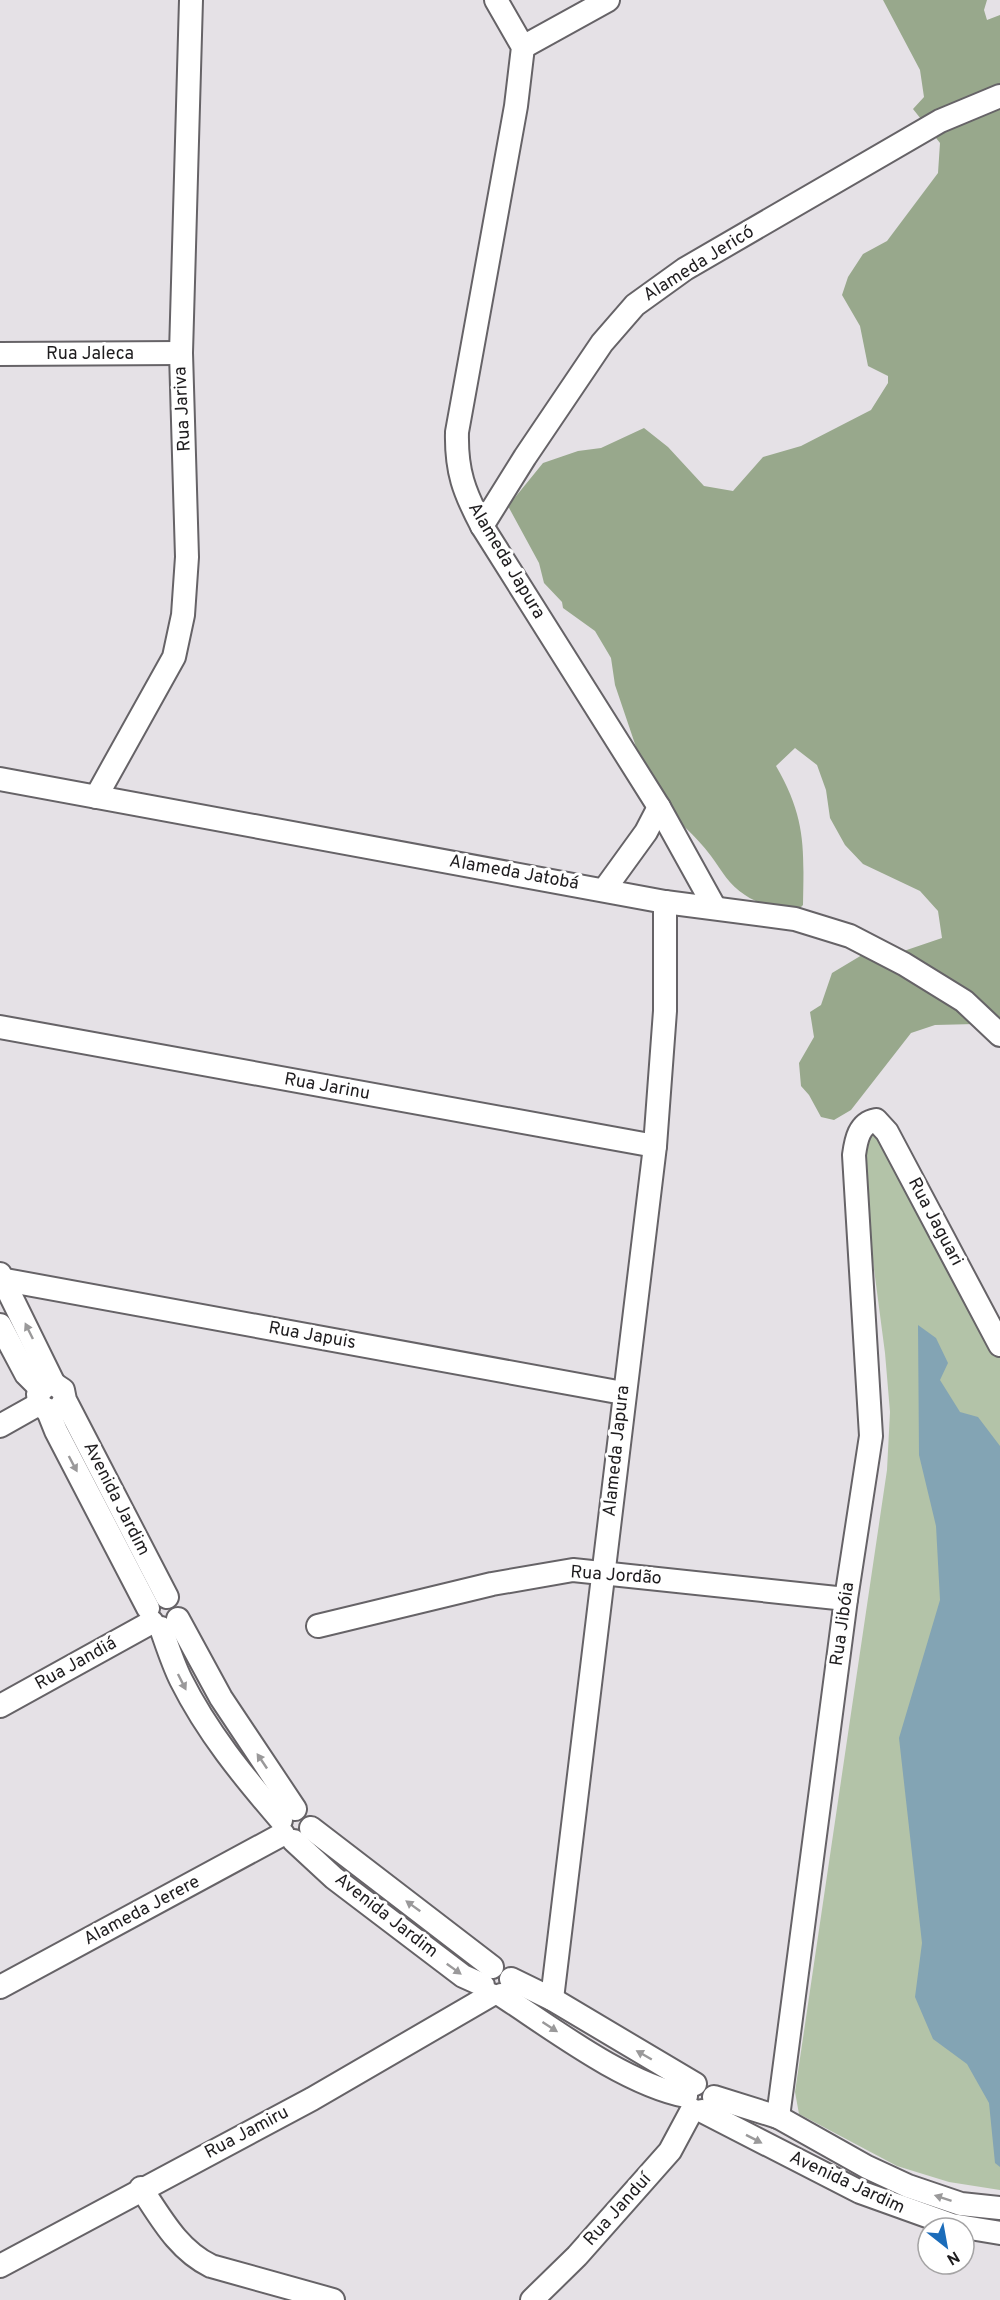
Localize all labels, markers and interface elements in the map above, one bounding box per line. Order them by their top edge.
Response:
street label: Alameda Jericó [639,221,759,307]
street label: Rua Jaleca [46,343,134,366]
street label: Rua Jariva [169,366,197,452]
street label: Alameda Japura [462,498,550,624]
street label: Alameda Jatobá [447,850,581,896]
street label: Rua Jarinu [282,1068,372,1106]
street label: Rua Jaguari [902,1174,968,1270]
street label: Rua Japuis [266,1317,358,1355]
one-way arrow [24,1323,33,1340]
street label: Alameda Japura [599,1384,635,1518]
street label: Avenida Jardim [77,1438,155,1560]
one-way arrow [68,1455,78,1472]
street label: Rua Jordão [569,1561,663,1591]
street label: Rua Jibóia [826,1581,860,1667]
street label: Rua Jandiá [31,1632,121,1696]
one-way arrow [177,1673,187,1691]
one-way arrow [256,1753,268,1769]
street label: Avenida Jardim [330,1869,442,1963]
street label: Alameda Jerere [80,1871,204,1951]
one-way arrow [405,1901,421,1912]
one-way arrow [446,1963,462,1975]
one-way arrow [542,2021,558,2032]
one-way arrow [635,2050,652,2060]
street label: Rua Jamiru [201,2101,293,2165]
one-way arrow [746,2134,763,2144]
street label: Avenida Jardim [786,2146,908,2220]
street label: Rua Janduí [579,2168,658,2251]
one-way arrow [934,2193,952,2202]
north arrow [916,2216,976,2276]
text: N [943,2246,963,2269]

